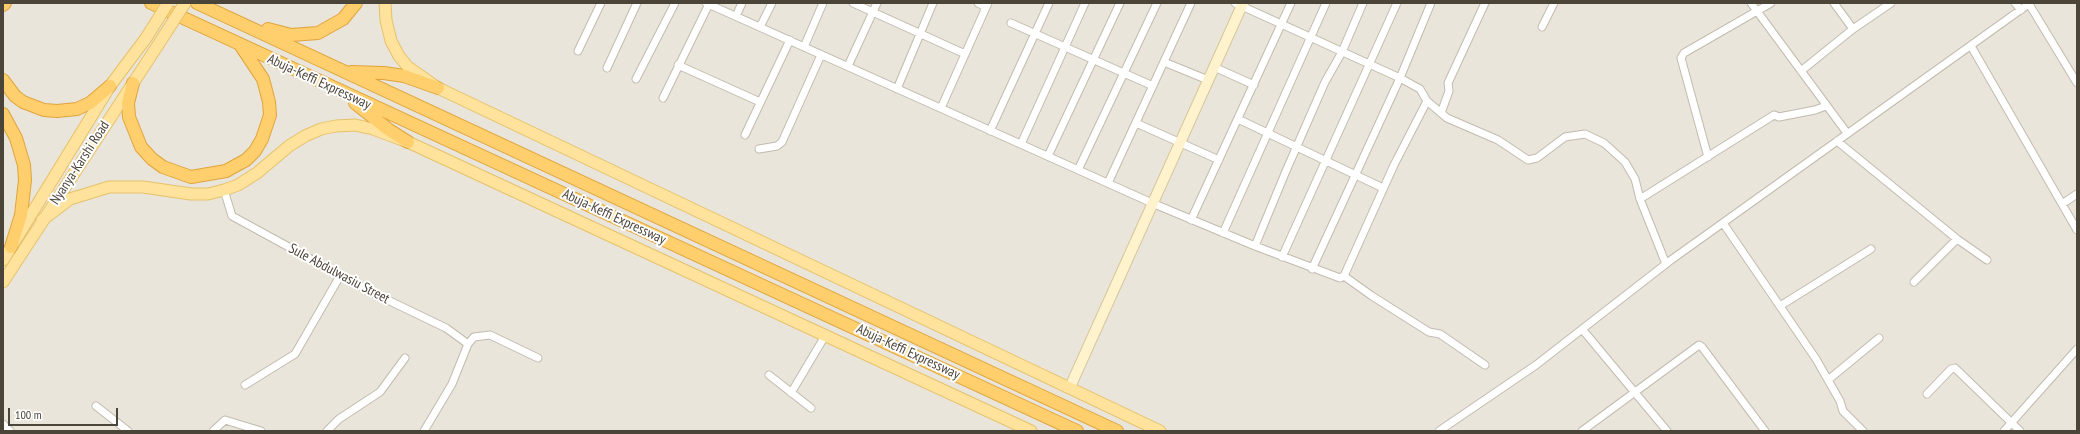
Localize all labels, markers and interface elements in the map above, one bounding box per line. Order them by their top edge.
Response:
street label: Abuja-Keffi Expressway [265,51,373,113]
street label: Nyanya-Karshi Road [47,118,113,208]
street label: Abuja-Keffi Expressway [560,186,668,248]
street label: Sule Abdulwasiu Street [286,240,392,308]
street label: Abuja-Keffi Expressway [854,321,962,383]
scale bar [10,400,120,426]
text: 100 m [15,407,42,422]

